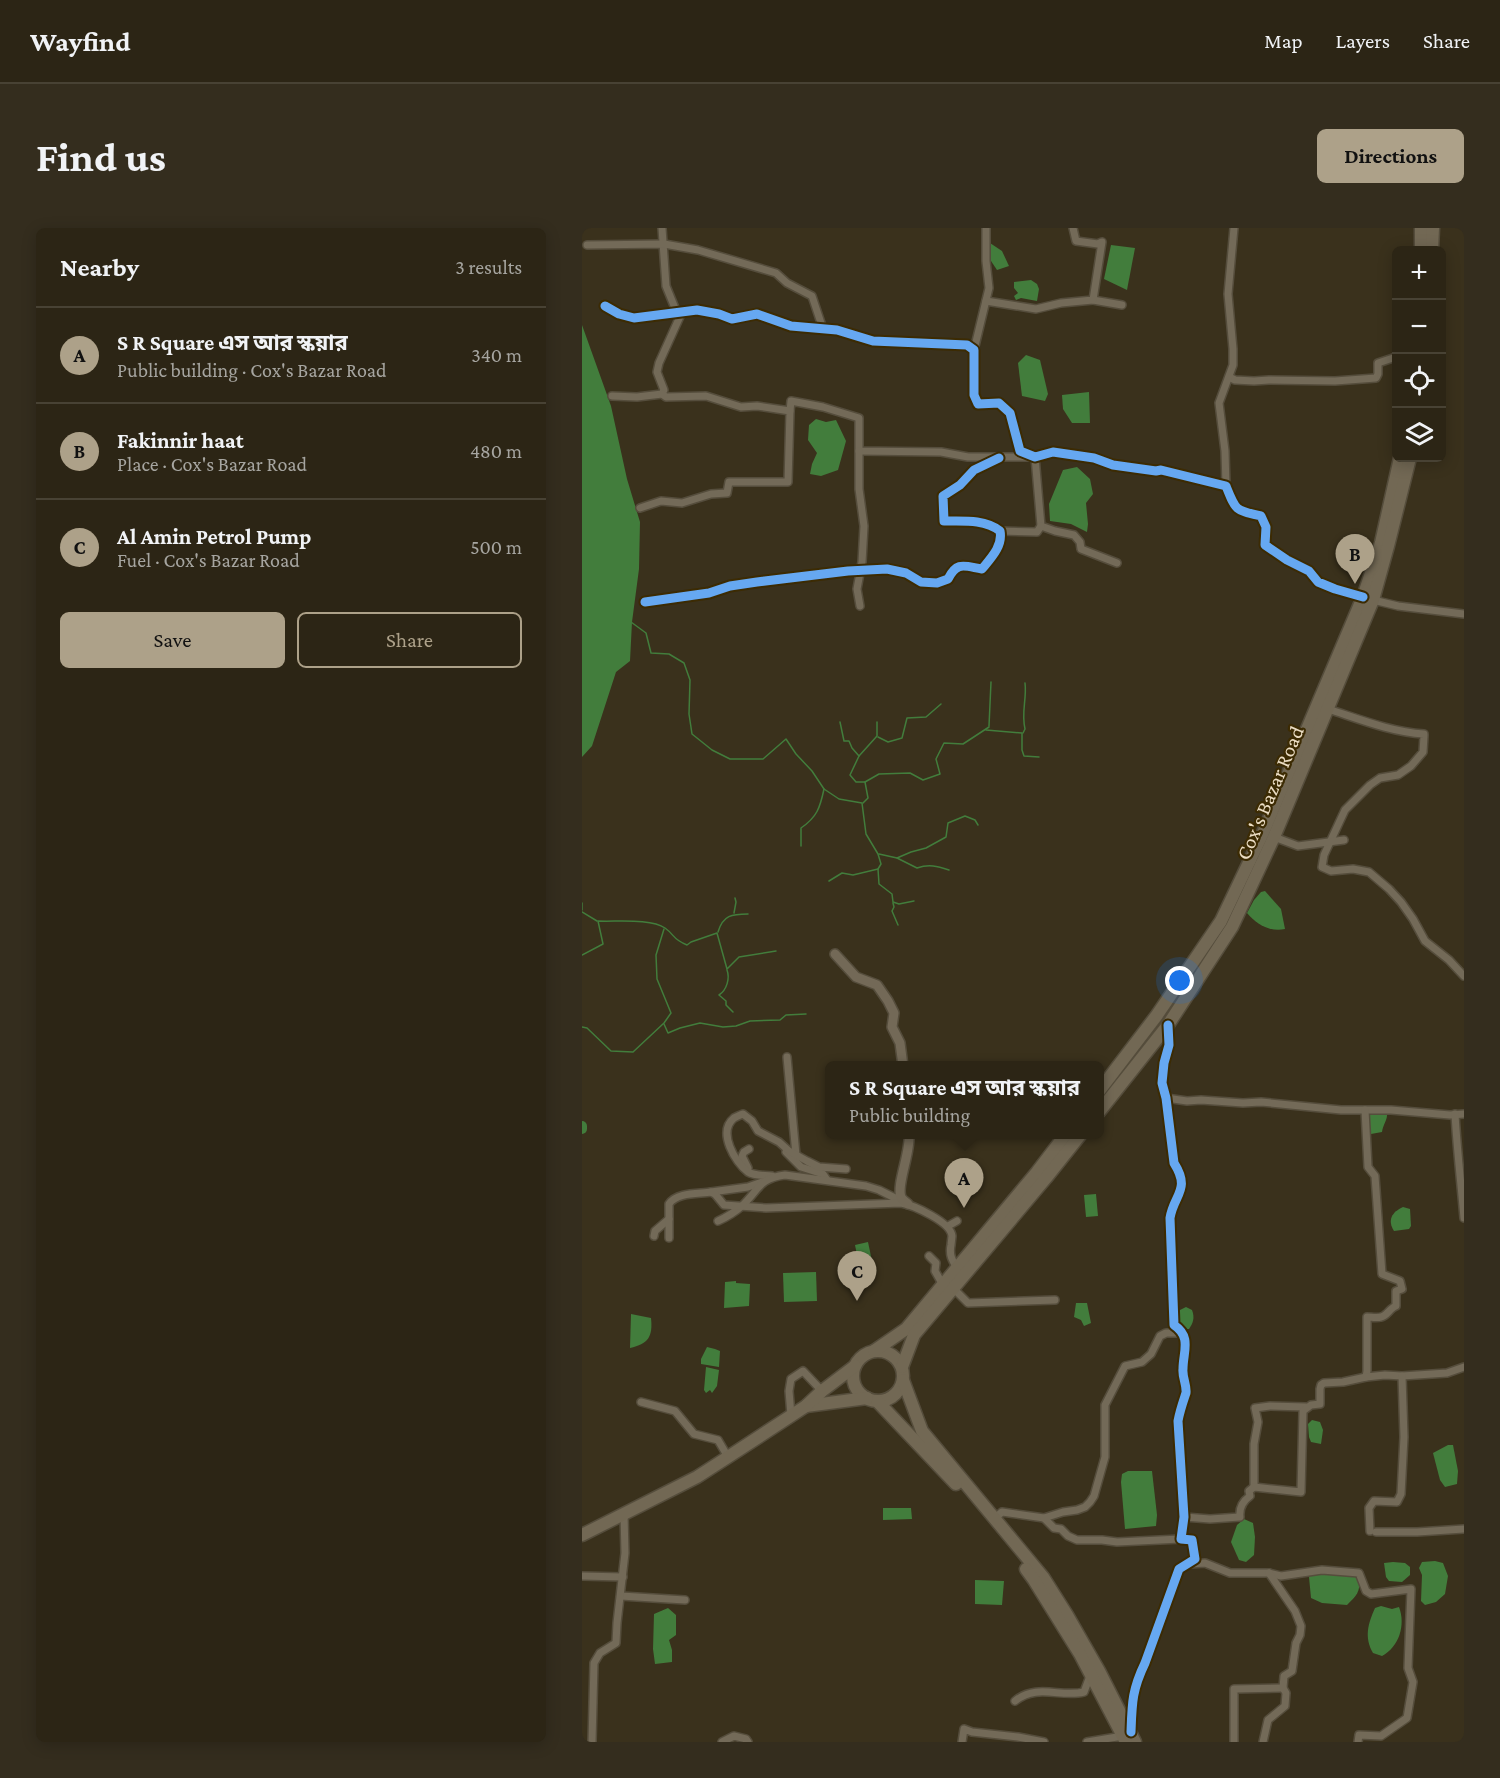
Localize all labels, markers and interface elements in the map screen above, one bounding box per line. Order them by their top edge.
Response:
text: Wayfind [30,26,131,57]
text: Map [1264,29,1303,53]
text: Layers [1336,29,1390,53]
text: Share [1423,29,1470,53]
button: Directions [1317,129,1464,183]
text: Find us [36,133,166,180]
map controls [1392,246,1446,462]
button: + [1392,246,1446,300]
text: Nearby [60,253,139,282]
text: 3 results [455,256,522,278]
button: − [1392,300,1446,354]
text: S R Square এস আর স্কয়ার [117,330,348,355]
text: A [74,344,85,366]
text: 340 m [471,344,522,366]
button: locate [1392,354,1446,408]
text: Public building · Cox's Bazar Road [117,359,387,381]
button: layers [1392,408,1446,462]
text: Fakinnir haat [117,428,244,453]
text: B [74,440,85,462]
text: 480 m [470,440,522,462]
text: Place · Cox's Bazar Road [117,453,307,475]
text: Al Amin Petrol Pump [117,524,311,549]
pin: B [1336,534,1374,584]
text: C [73,536,86,558]
text: 500 m [470,536,522,558]
text: Fuel · Cox's Bazar Road [117,549,300,571]
button: Save [60,612,285,668]
button: Share [297,612,522,668]
street label: Cox's Bazar Road [1231,722,1309,864]
your location [1165,966,1194,995]
popup [825,1061,1104,1139]
text: S R Square এস আর স্কয়ার [849,1075,1080,1100]
text: Public building [849,1104,970,1126]
pin: A [944,1158,983,1208]
pin: C [838,1252,876,1301]

